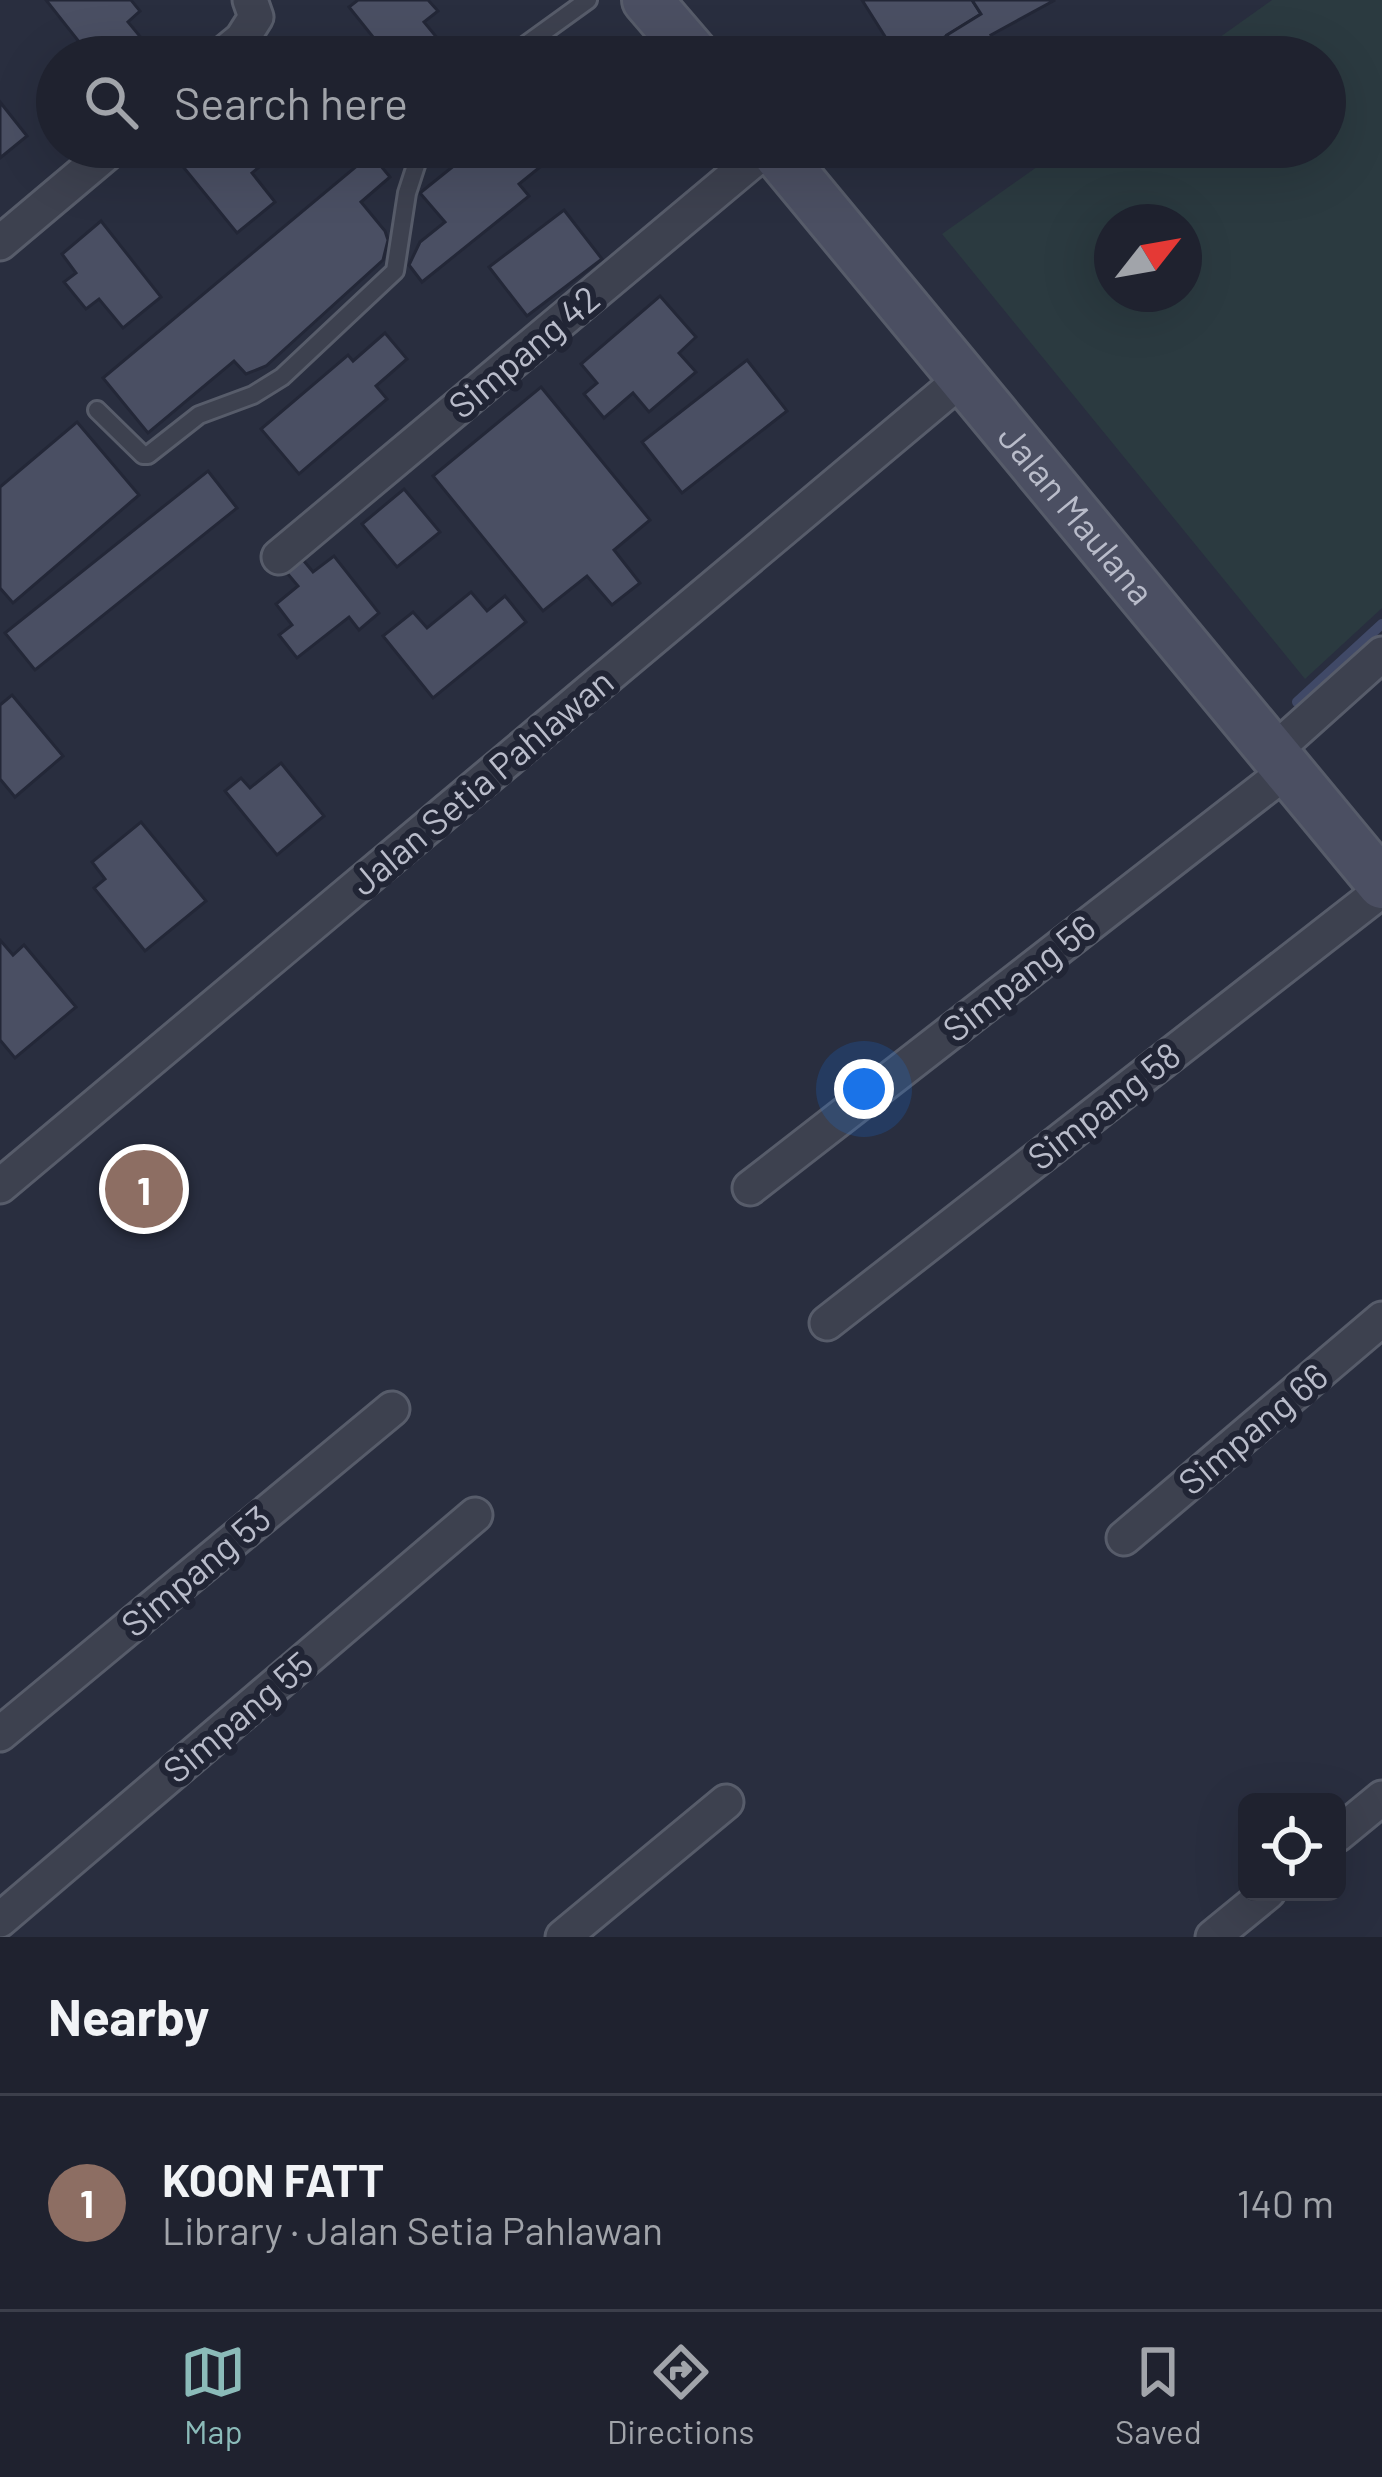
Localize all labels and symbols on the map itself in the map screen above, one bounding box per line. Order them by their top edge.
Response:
north arrow [1094,204,1202,312]
street label: Simpang 42 [439,275,607,426]
street label: Jalan Maulana [990,415,1164,612]
street label: Jalan Setia Pahlawan [341,659,621,903]
street label: Simpang 56 [933,904,1103,1050]
street label: Simpang 58 [1018,1032,1188,1178]
your location [834,1059,894,1119]
pin: 1 [105,1144,183,1234]
street label: Simpang 66 [1169,1353,1335,1503]
street label: Simpang 53 [112,1495,278,1645]
street label: Simpang 55 [154,1641,320,1791]

